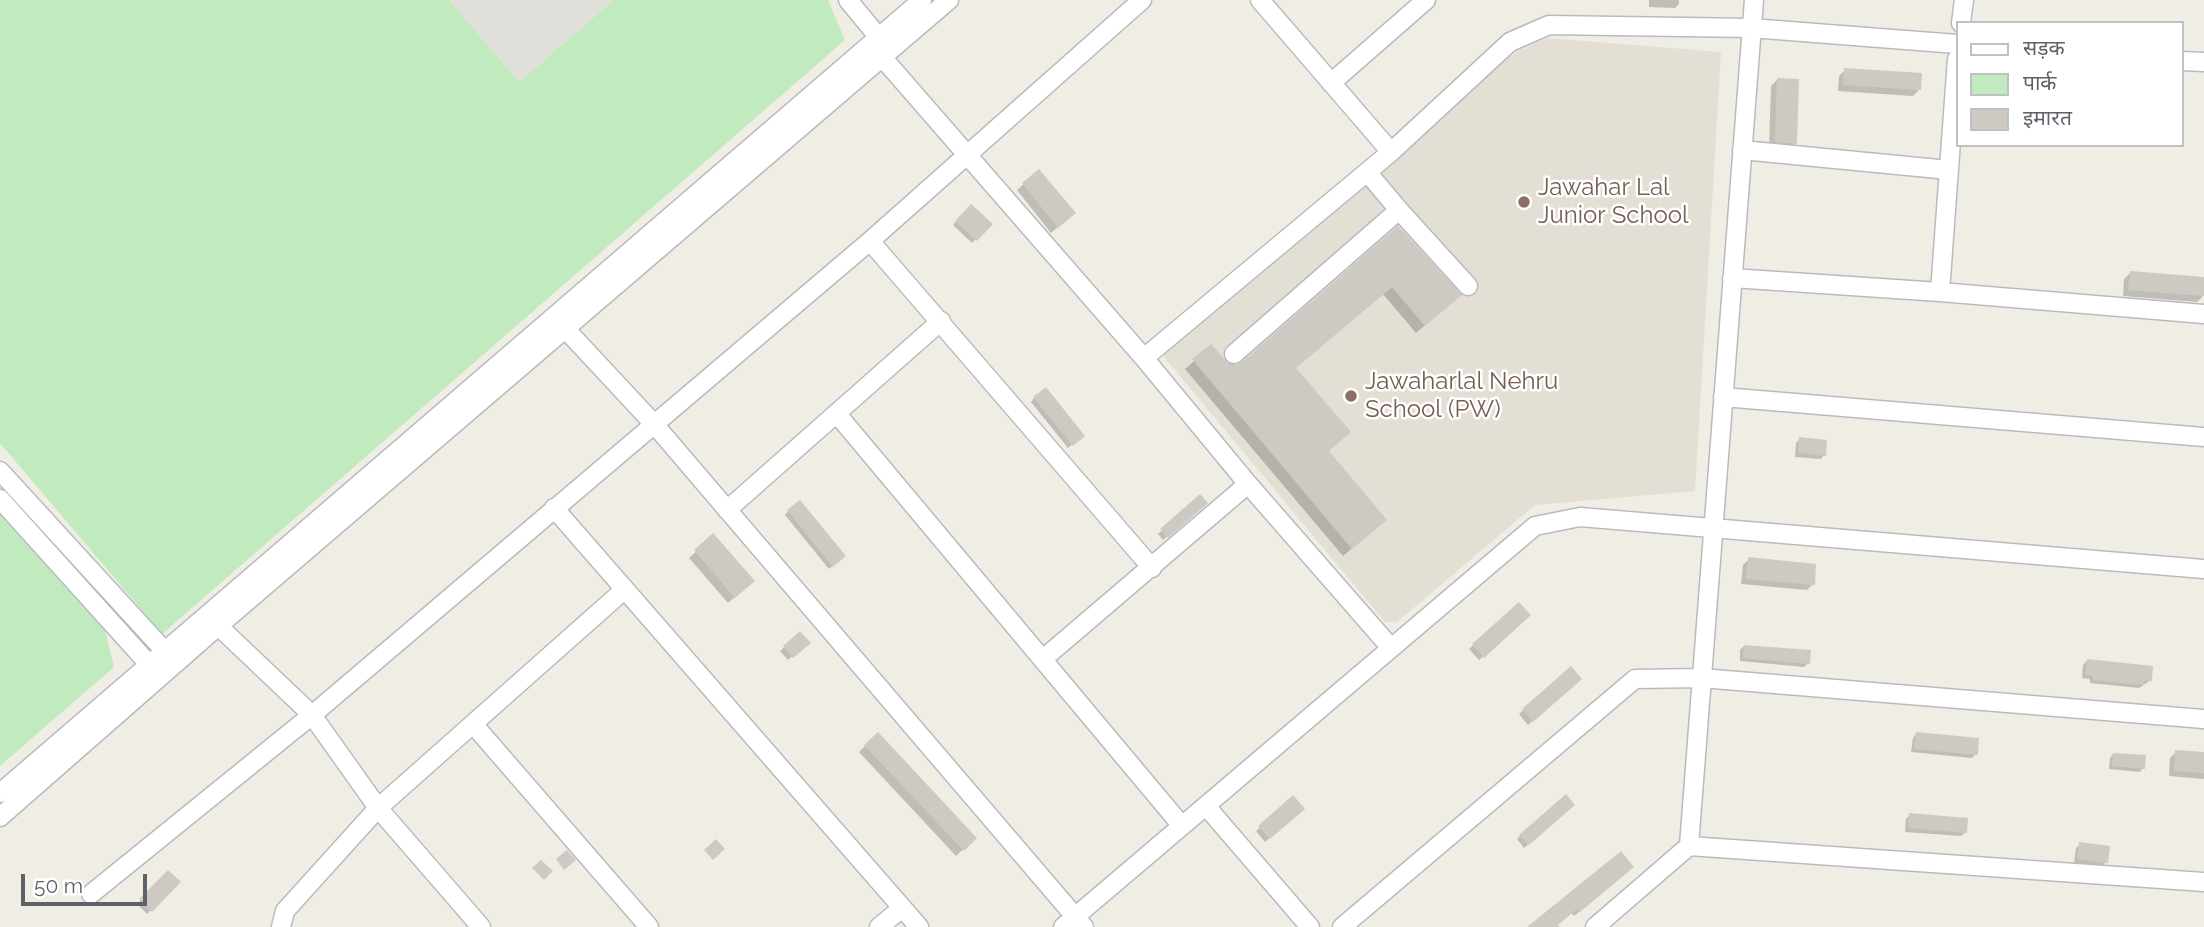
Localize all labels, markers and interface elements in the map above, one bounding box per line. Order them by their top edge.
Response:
legend [1955,21,2183,147]
text: सड़क [2023,35,2065,60]
text: पार्क [2023,70,2057,95]
text: इमारत [2023,105,2072,130]
place label: Jawahar Lal Junior School [1538,174,1689,230]
marker: Jawahar Lal Junior School [1516,194,1532,210]
place label: Jawaharlal Nehru School (PW) [1365,368,1558,424]
marker: Jawaharlal Nehru School (PW) [1343,388,1359,404]
scale bar [24,860,150,904]
text: 50 m [34,873,83,898]

